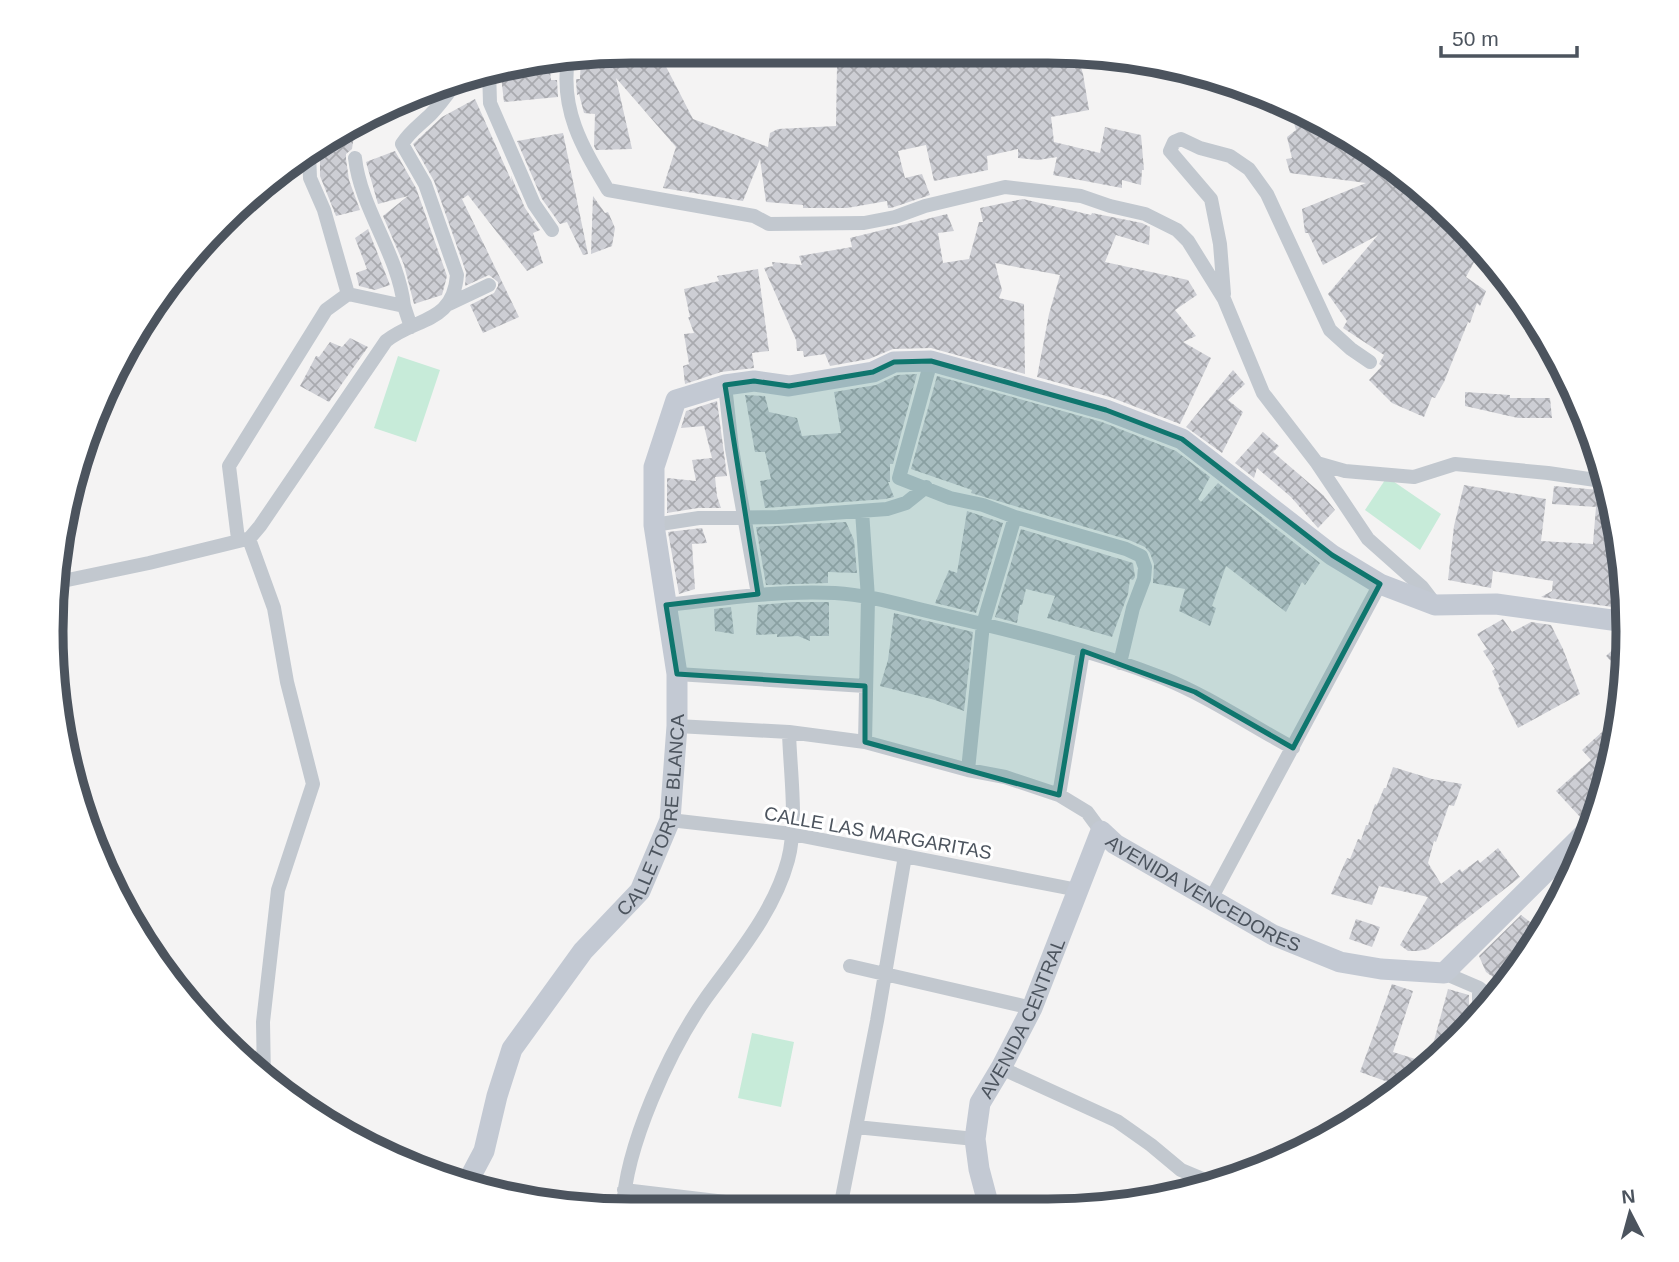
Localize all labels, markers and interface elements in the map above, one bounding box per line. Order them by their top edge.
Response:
scale bar [1441,14,1578,58]
text: 50 m [1452,27,1499,50]
street label: CALLE TORRE BLANCA [612,714,688,920]
street label: CALLE LAS MARGARITAS [762,803,994,863]
street label: AVENIDA VENCEDORES [1102,831,1304,956]
street label: AVENIDA CENTRAL [975,935,1069,1102]
north arrow [1595,1178,1665,1248]
text: N [1620,1185,1636,1208]

